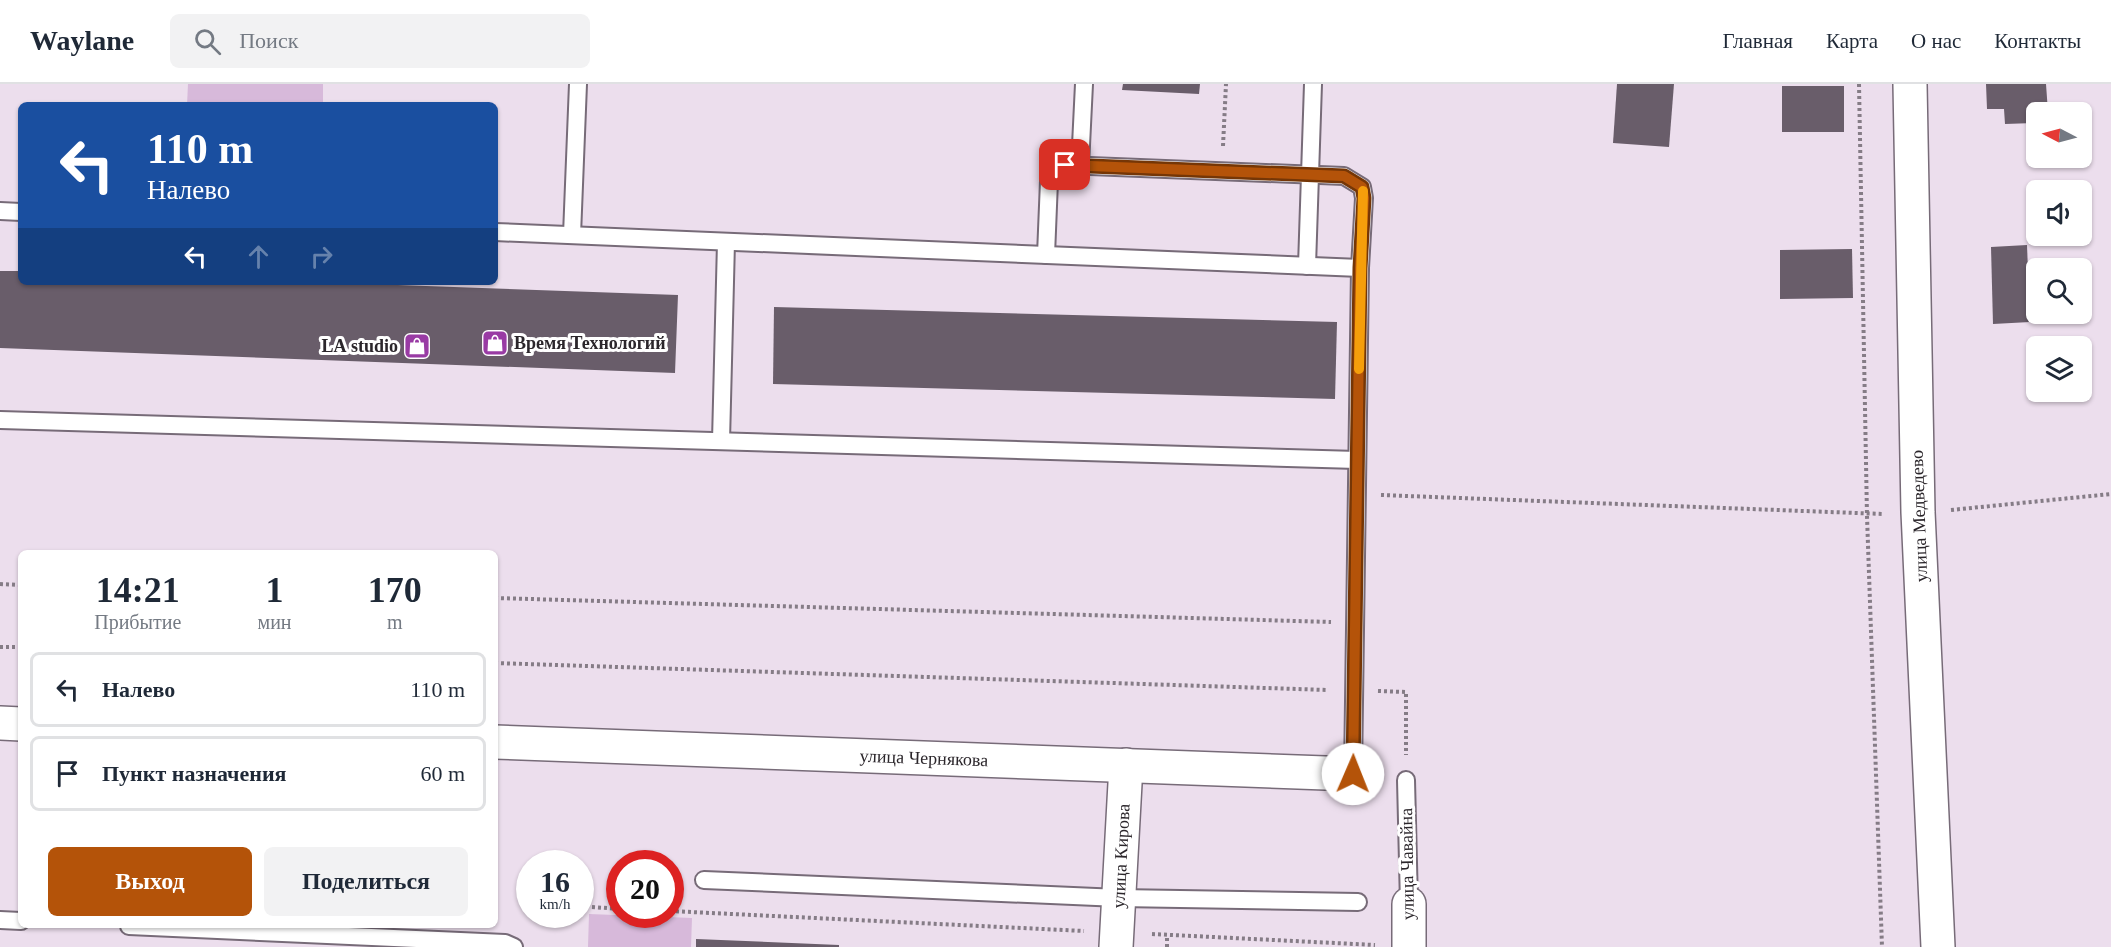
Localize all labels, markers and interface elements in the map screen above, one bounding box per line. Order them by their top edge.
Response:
search box [170,14,590,68]
text: Waylane [30,25,134,56]
icon: search [191,25,224,58]
text: Поиск [239,28,298,53]
text: Главная [1723,29,1793,53]
text: Карта [1826,29,1878,53]
text: О нас [1911,29,1961,53]
text: Контакты [1994,29,2081,53]
north arrow [2026,102,2092,168]
map controls [2026,102,2092,402]
icon: left [48,126,126,204]
text: 110 m [147,126,253,172]
pin [1039,139,1090,190]
icon: arrive [1048,148,1081,181]
text: Налево [147,175,230,205]
button: sound [2026,180,2092,246]
icon: left [179,240,212,273]
icon: ahead [242,240,275,273]
icon: right [305,240,338,273]
button: search [2026,258,2092,324]
shop icon: Время Технологий [480,328,510,358]
shop icon: LА studio [402,331,432,361]
place label: Время Технологий [514,333,666,353]
place label: LА studio [321,336,398,356]
button: layers [2026,336,2092,402]
street label: улица Медведево [1907,450,1931,582]
text: 14:21 [96,570,180,610]
text: 1 [266,570,284,610]
text: 170 [368,570,422,610]
text: Прибытие [94,611,181,633]
text: мин [258,611,292,633]
text: m [387,611,403,633]
icon: left [51,673,84,706]
text: Налево [102,677,175,702]
text: 110 m [410,677,465,702]
position arrow [1321,742,1385,806]
street label: улица Чернякова [859,746,989,770]
icon: arrive [51,757,84,790]
text: Пункт назначения [102,761,287,786]
text: 60 m [420,761,465,786]
street label: улица Кирова [1108,803,1134,909]
street label: улица Чавайна [1396,808,1418,920]
button: Выход [48,847,252,916]
button: Поделиться [264,847,468,916]
speed limit sign: 20 [606,850,684,928]
text: 16 [540,865,570,898]
text: km/h [540,896,570,912]

